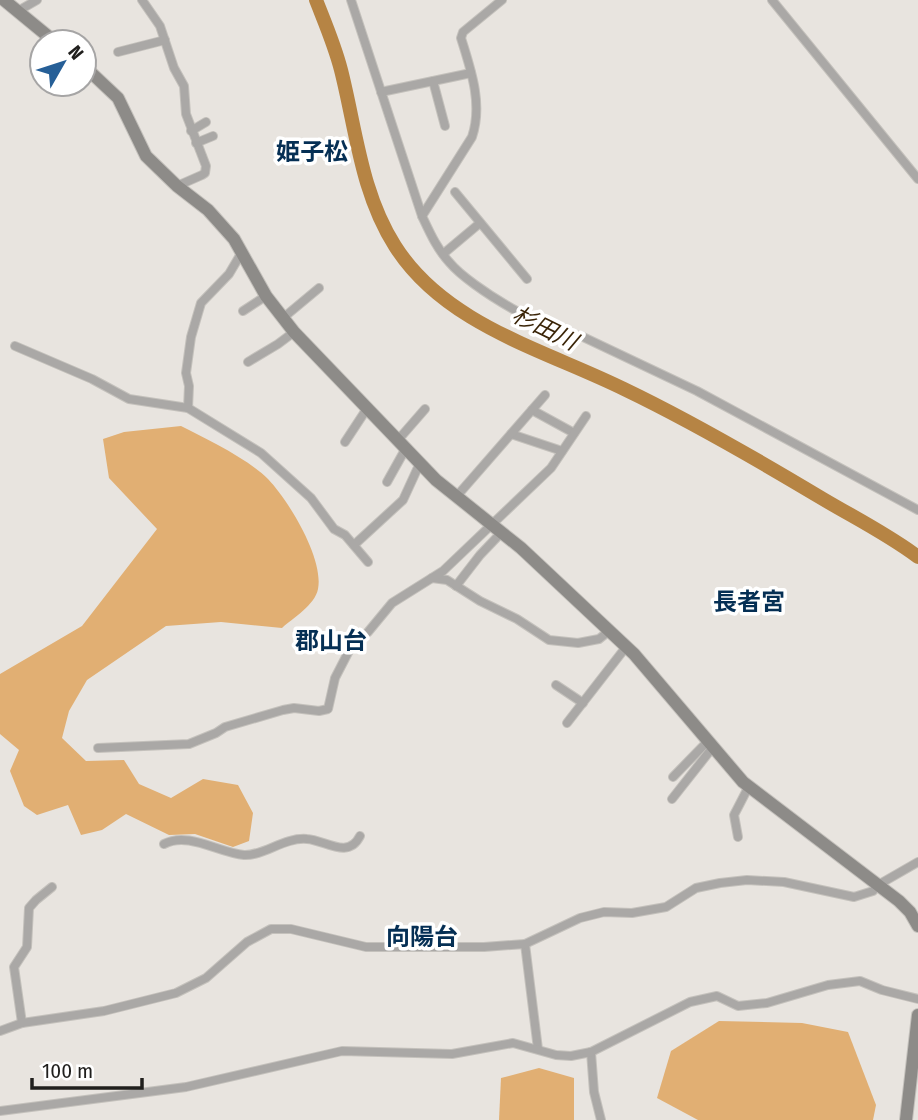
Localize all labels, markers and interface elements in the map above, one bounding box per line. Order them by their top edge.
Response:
north arrow [28,28,98,98]
text: N [63,41,88,64]
district label: 姫子松 [276,138,348,166]
water label: 杉田川 [508,300,585,357]
district label: 長者宮 [713,588,785,616]
district label: 郡山台 [295,627,367,655]
district label: 向陽台 [386,923,458,951]
scale bar [32,1046,142,1090]
text: 100 m [42,1058,93,1084]

